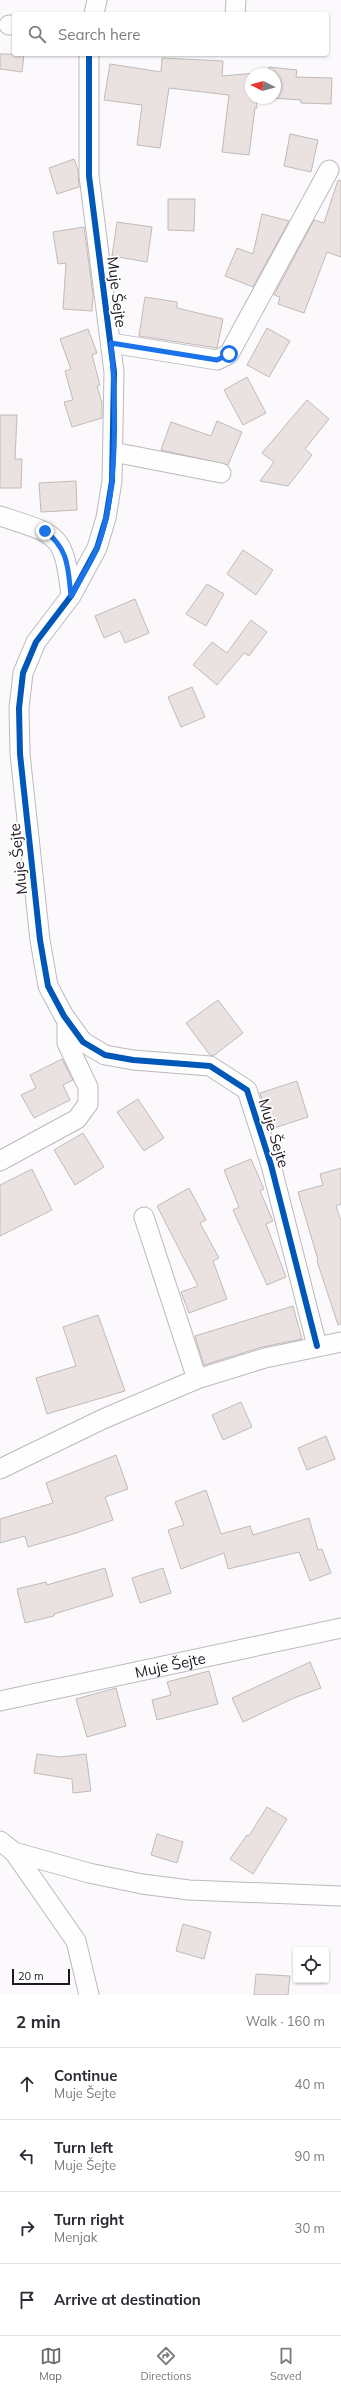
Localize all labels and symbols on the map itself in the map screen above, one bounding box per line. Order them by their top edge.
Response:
north arrow [245,68,281,104]
street label: Muje Šejte [103,255,131,329]
route start [220,345,238,363]
route end [36,522,54,540]
street label: Muje Šejte [5,822,31,896]
street label: Muje Šejte [254,1096,294,1170]
street label: Muje Šejte [133,1648,207,1681]
scale bar [12,1967,70,1986]

